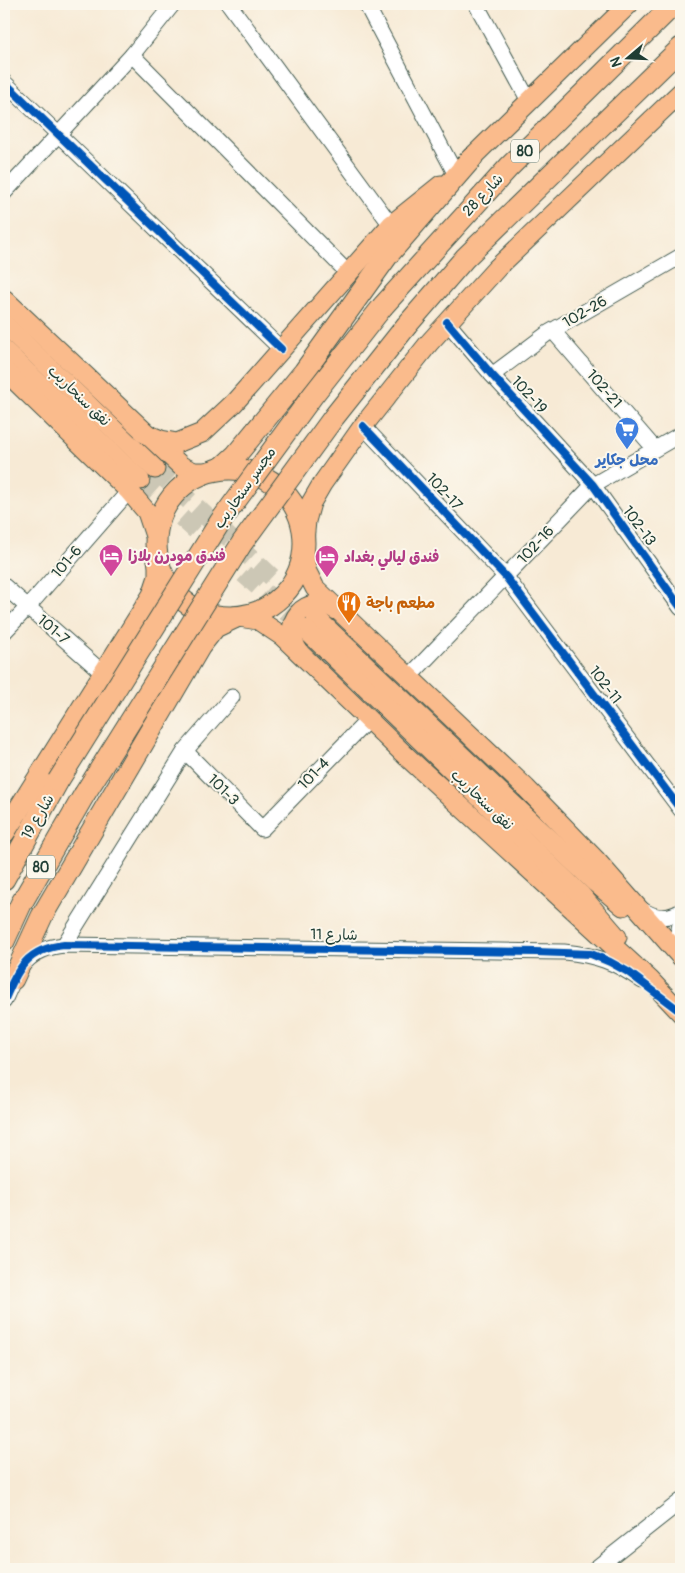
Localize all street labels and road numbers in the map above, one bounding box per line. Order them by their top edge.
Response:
road number: 80 [511,140,539,162]
street label: شارع 28 [458,170,508,220]
street label: 102-26 [559,292,611,332]
street label: نفق سنحاريب [44,361,114,431]
street label: 102-21 [582,366,626,412]
street label: 102-19 [507,372,551,418]
street label: مجسر سنحاريب [210,443,280,533]
street label: 102-17 [422,469,466,515]
street label: 102-13 [618,502,660,550]
street label: 102-16 [514,522,558,568]
street label: 101-6 [48,542,86,582]
street label: 101-7 [33,611,73,649]
street label: 102-11 [585,662,625,708]
street label: 101-4 [294,754,334,794]
street label: نفق سنحاريب [447,765,517,835]
street label: 101-3 [203,770,243,810]
street label: شارع 19 [17,791,59,843]
road number: 80 [27,856,55,879]
street label: شارع 11 [310,925,358,945]

